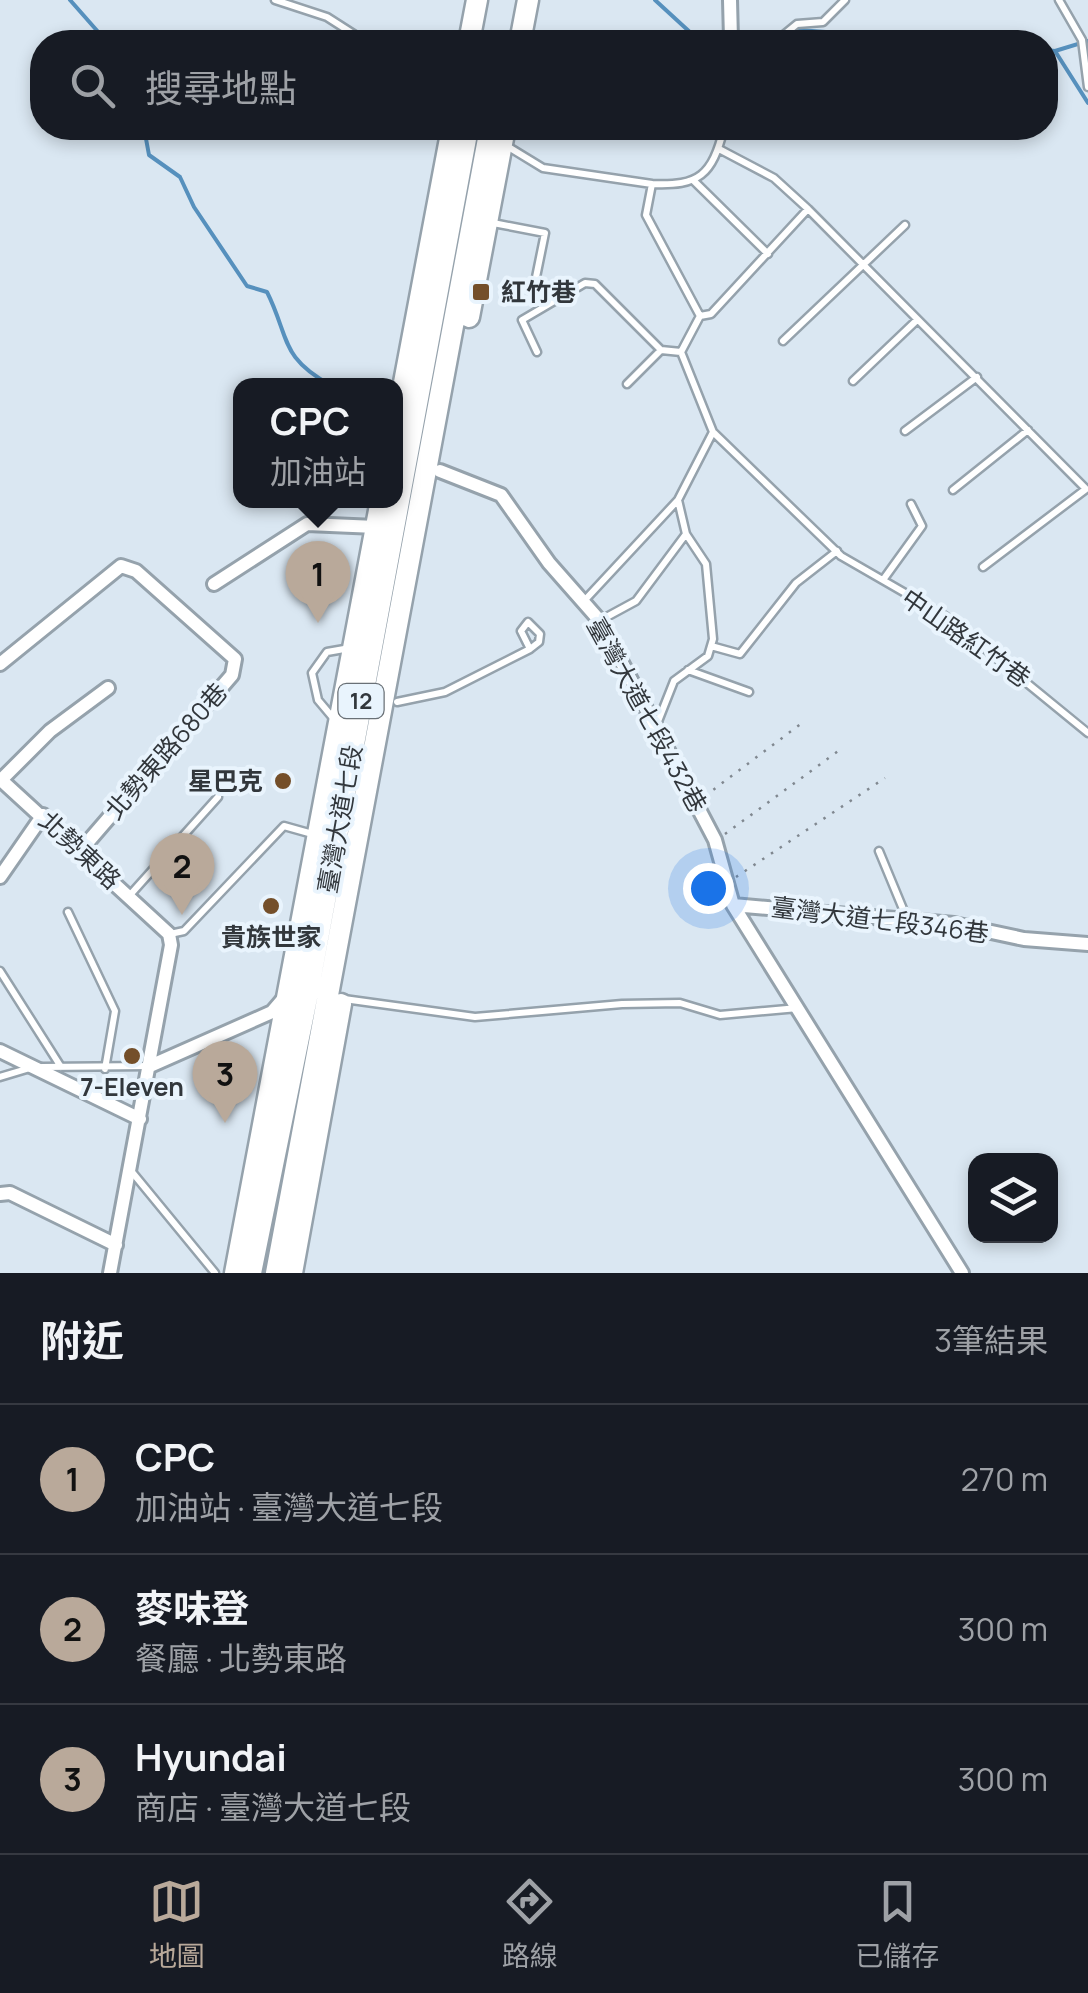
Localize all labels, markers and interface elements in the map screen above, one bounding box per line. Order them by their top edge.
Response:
search box [30,30,1058,140]
icon: search [65,58,120,113]
text: 搜尋地點 [145,61,297,113]
place label: 紅竹巷 [501,274,576,309]
marker: 紅竹巷 [470,281,492,303]
popup [233,378,403,508]
text: CPC [270,394,350,446]
text: 加油站 [270,449,366,493]
pin: 1 [286,540,350,623]
street label: 中山路紅竹巷 [895,580,1038,695]
street label: 臺灣大道七段432巷 [579,611,716,819]
street label: 北勢東路680巷 [97,675,235,826]
road number: 12 [338,684,384,718]
street label: 臺灣大道七段 [309,742,370,896]
place label: 星巴克 [188,763,263,798]
marker: 星巴克 [272,770,294,792]
street label: 北勢東路 [32,803,129,897]
pin: 2 [150,832,214,915]
your location [683,863,734,914]
street label: 臺灣大道七段346巷 [769,889,991,950]
marker: 貴族世家 [260,895,282,917]
place label: 貴族世家 [221,919,321,954]
pin: 3 [192,1040,258,1123]
marker: 7-Eleven [121,1045,143,1067]
place label: 7-Eleven [80,1069,184,1104]
map controls [968,1153,1058,1243]
button: layers [968,1153,1058,1243]
text: 附近 [40,1311,124,1369]
text: 3筆結果 [934,1318,1048,1362]
text: CPC [135,1430,215,1482]
text: 1 [65,1457,80,1501]
text: 270 m [961,1457,1048,1501]
text: 加油站 · 臺灣大道七段 [135,1485,443,1529]
text: 麥味登 [135,1581,249,1633]
text: 2 [63,1607,82,1651]
text: 300 m [958,1607,1048,1651]
text: 餐廳 · 北勢東路 [135,1636,347,1680]
text: Hyundai [135,1730,287,1782]
text: 3 [63,1757,82,1801]
text: 300 m [958,1757,1048,1801]
text: 商店 · 臺灣大道七段 [135,1785,411,1829]
tab: 地圖 [149,1874,205,1974]
tab: 路線 [502,1874,558,1974]
tab: 已儲存 [855,1874,939,1974]

